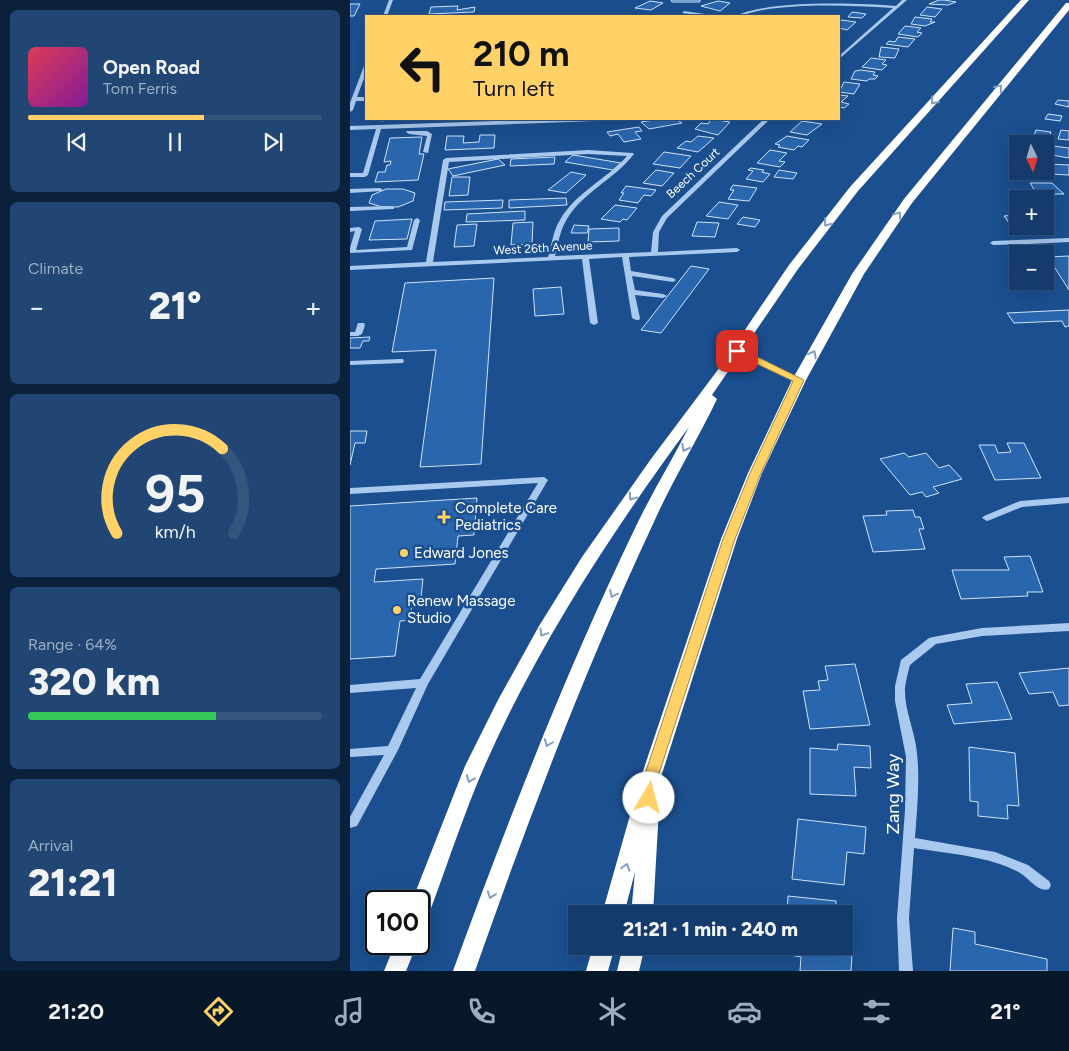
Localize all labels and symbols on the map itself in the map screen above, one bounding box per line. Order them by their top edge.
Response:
one-way arrow [994,85,1002,94]
one-way arrow [930,95,939,104]
north arrow [1009,135,1054,180]
street label: Beech Court [664,145,723,201]
one-way arrow [892,212,901,221]
one-way arrow [825,217,833,226]
street label: West 26th Avenue [493,238,593,258]
pin [716,330,758,372]
one-way arrow [807,350,817,359]
one-way arrow [681,443,691,452]
one-way arrow [629,491,638,501]
place label: Complete Care Pediatrics [455,499,557,534]
marker: Complete Care Pediatrics [437,510,451,524]
place label: Edward Jones [414,544,508,562]
marker: Edward Jones [398,547,410,559]
one-way arrow [609,589,620,598]
place label: Renew Massage Studio [407,592,515,627]
marker: Renew Massage Studio [391,604,403,616]
one-way arrow [539,628,549,637]
one-way arrow [544,738,555,747]
street label: Zang Way [882,753,904,834]
position arrow [622,771,674,823]
one-way arrow [466,774,476,782]
one-way arrow [620,862,631,871]
speed limit sign: 100 [365,890,430,955]
one-way arrow [487,890,497,899]

